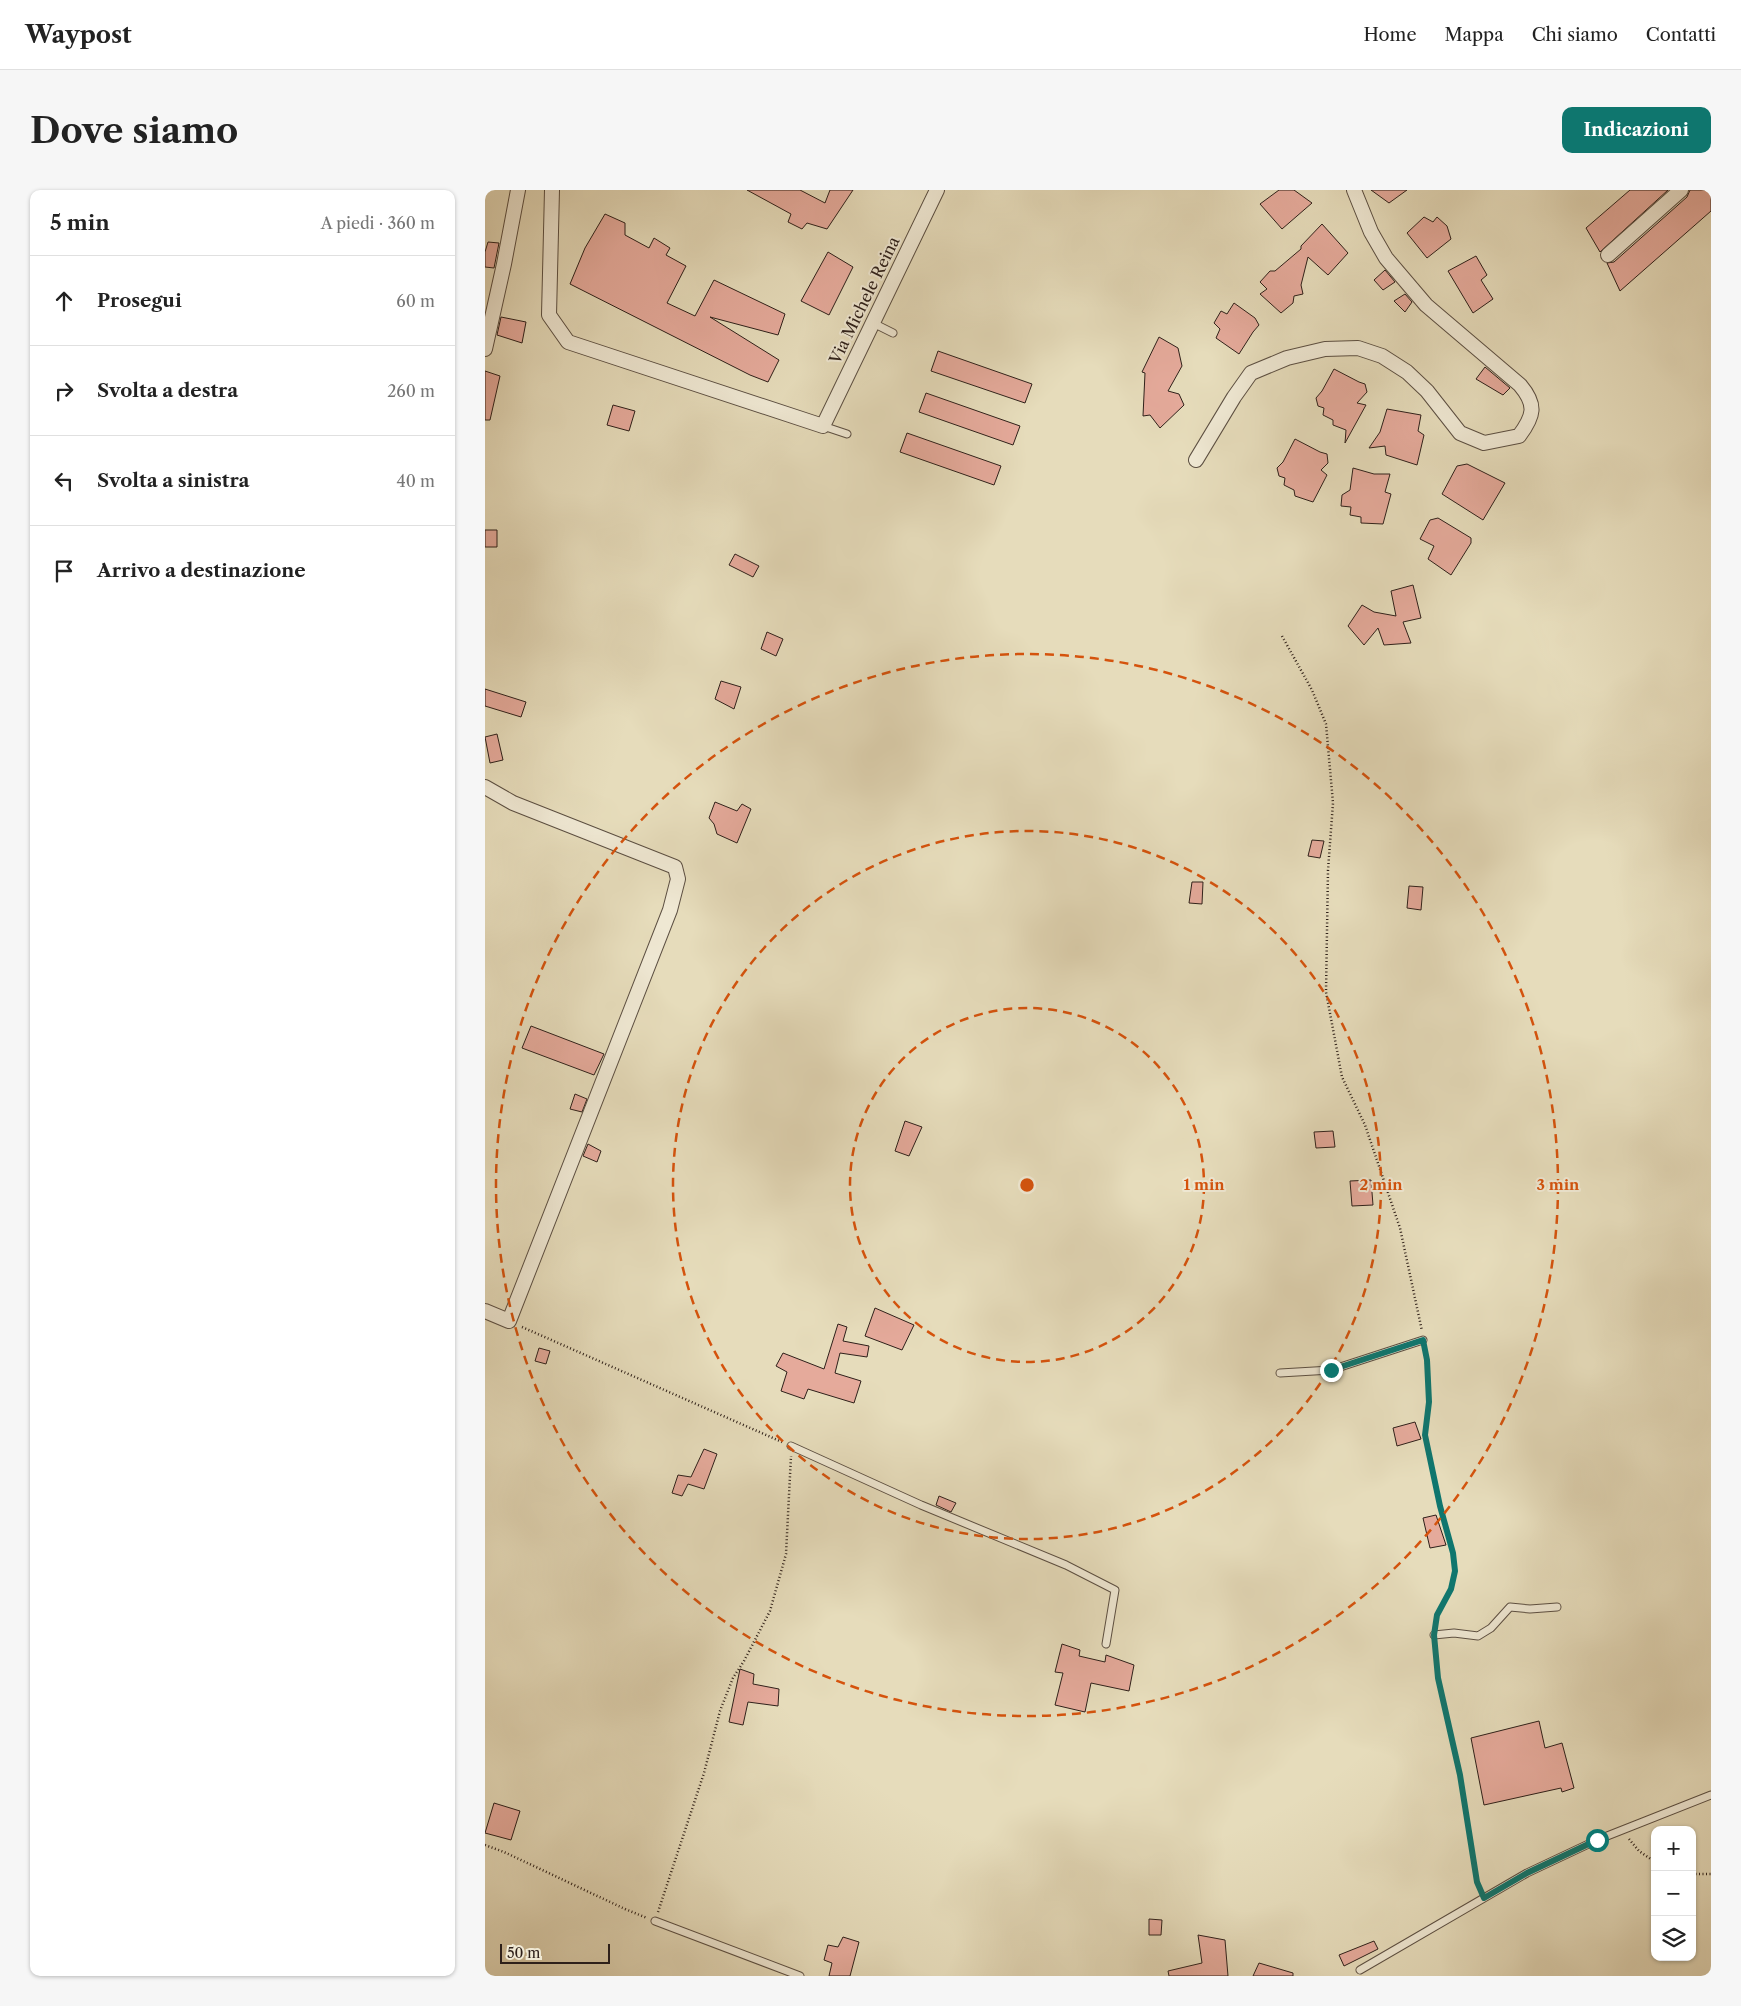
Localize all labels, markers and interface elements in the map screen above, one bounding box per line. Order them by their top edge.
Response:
text: Waypost [25,20,132,49]
text: Home [1364,24,1416,46]
text: Mappa [1444,24,1504,46]
text: Chi siamo [1532,24,1618,46]
text: Contatti [1646,24,1716,46]
button: Indicazioni [1562,107,1711,153]
text: Dove siamo [30,109,238,152]
text: 5 min [50,210,110,235]
text: A piedi · 360 m [321,213,435,233]
street label: Via Michele Reina [824,233,904,368]
icon: ahead [50,287,78,315]
text: Prosegui [97,289,182,312]
text: 60 m [396,291,435,311]
icon: right [50,377,78,405]
text: Svolta a destra [97,379,238,402]
text: 260 m [387,381,435,401]
icon: left [50,467,78,495]
text: Svolta a sinistra [97,469,250,492]
text: 40 m [396,471,435,491]
icon: arrive [50,557,78,585]
text: Arrivo a destinazione [97,559,306,582]
text: 1 min [1183,1175,1225,1194]
text: 2 min [1359,1175,1403,1194]
text: 3 min [1537,1175,1580,1194]
centre of rings [1018,1176,1036,1194]
route end [1320,1359,1343,1382]
map controls [1651,1826,1696,1961]
button: + [1651,1826,1696,1871]
route start [1586,1829,1609,1852]
button: − [1651,1871,1696,1916]
button: layers [1651,1916,1696,1961]
scale bar [500,1941,610,1964]
text: 50 m [507,1944,540,1962]

